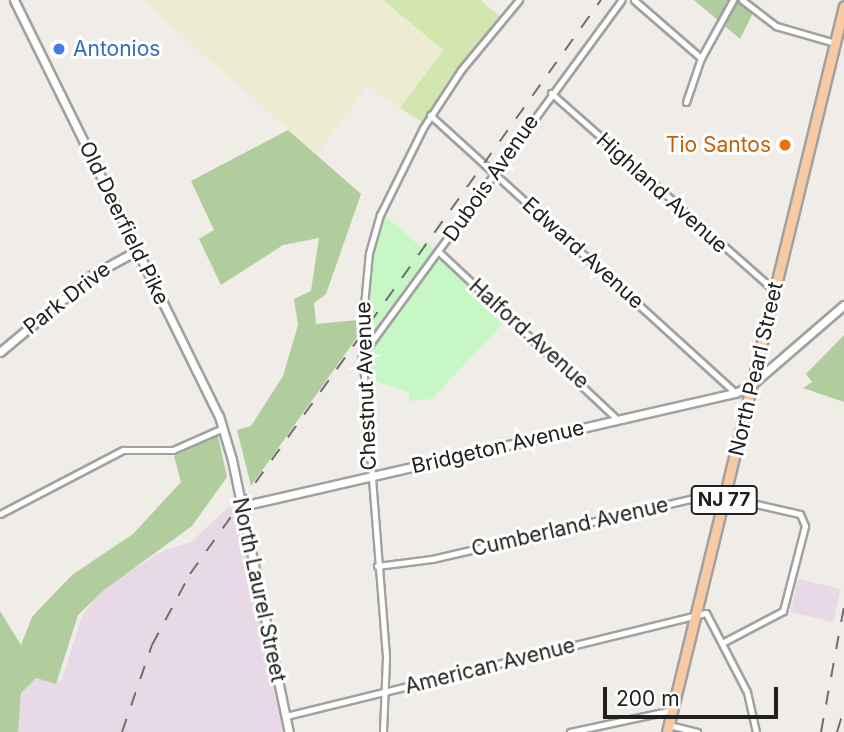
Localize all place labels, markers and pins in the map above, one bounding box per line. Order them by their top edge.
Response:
place label: Antonios [73,36,160,62]
marker: Antonios [51,41,67,57]
place label: Tio Santos [666,132,771,158]
marker: Tio Santos [777,137,793,153]

